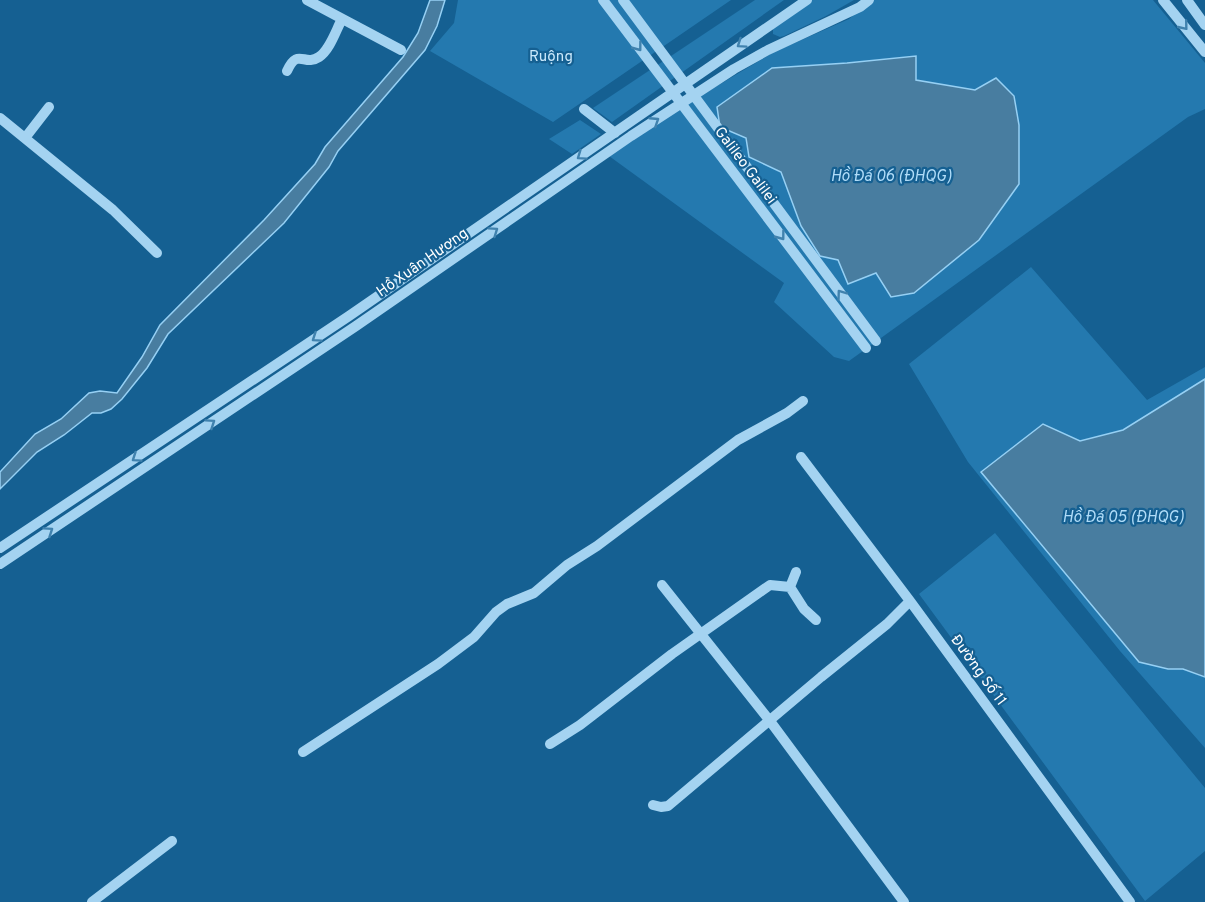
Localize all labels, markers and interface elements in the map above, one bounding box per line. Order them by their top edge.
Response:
one-way arrow [1177,19,1188,30]
one-way arrow [736,37,747,48]
one-way arrow [631,40,642,51]
park label: Ruộng [529,48,573,67]
one-way arrow [648,117,659,128]
street label: Galileo Galilei [710,123,780,208]
one-way arrow [577,149,588,160]
water label: Hồ Đá 06 (ĐHQG) [830,165,952,187]
street label: Hồ Xuân Hương [373,224,472,302]
one-way arrow [487,227,498,238]
one-way arrow [774,229,785,240]
one-way arrow [837,290,848,301]
one-way arrow [312,331,323,342]
one-way arrow [204,419,215,430]
one-way arrow [132,450,143,461]
water label: Hồ Đá 05 (ĐHQG) [1062,506,1184,528]
one-way arrow [42,528,53,539]
street label: Đường Số 11 [946,631,1011,710]

